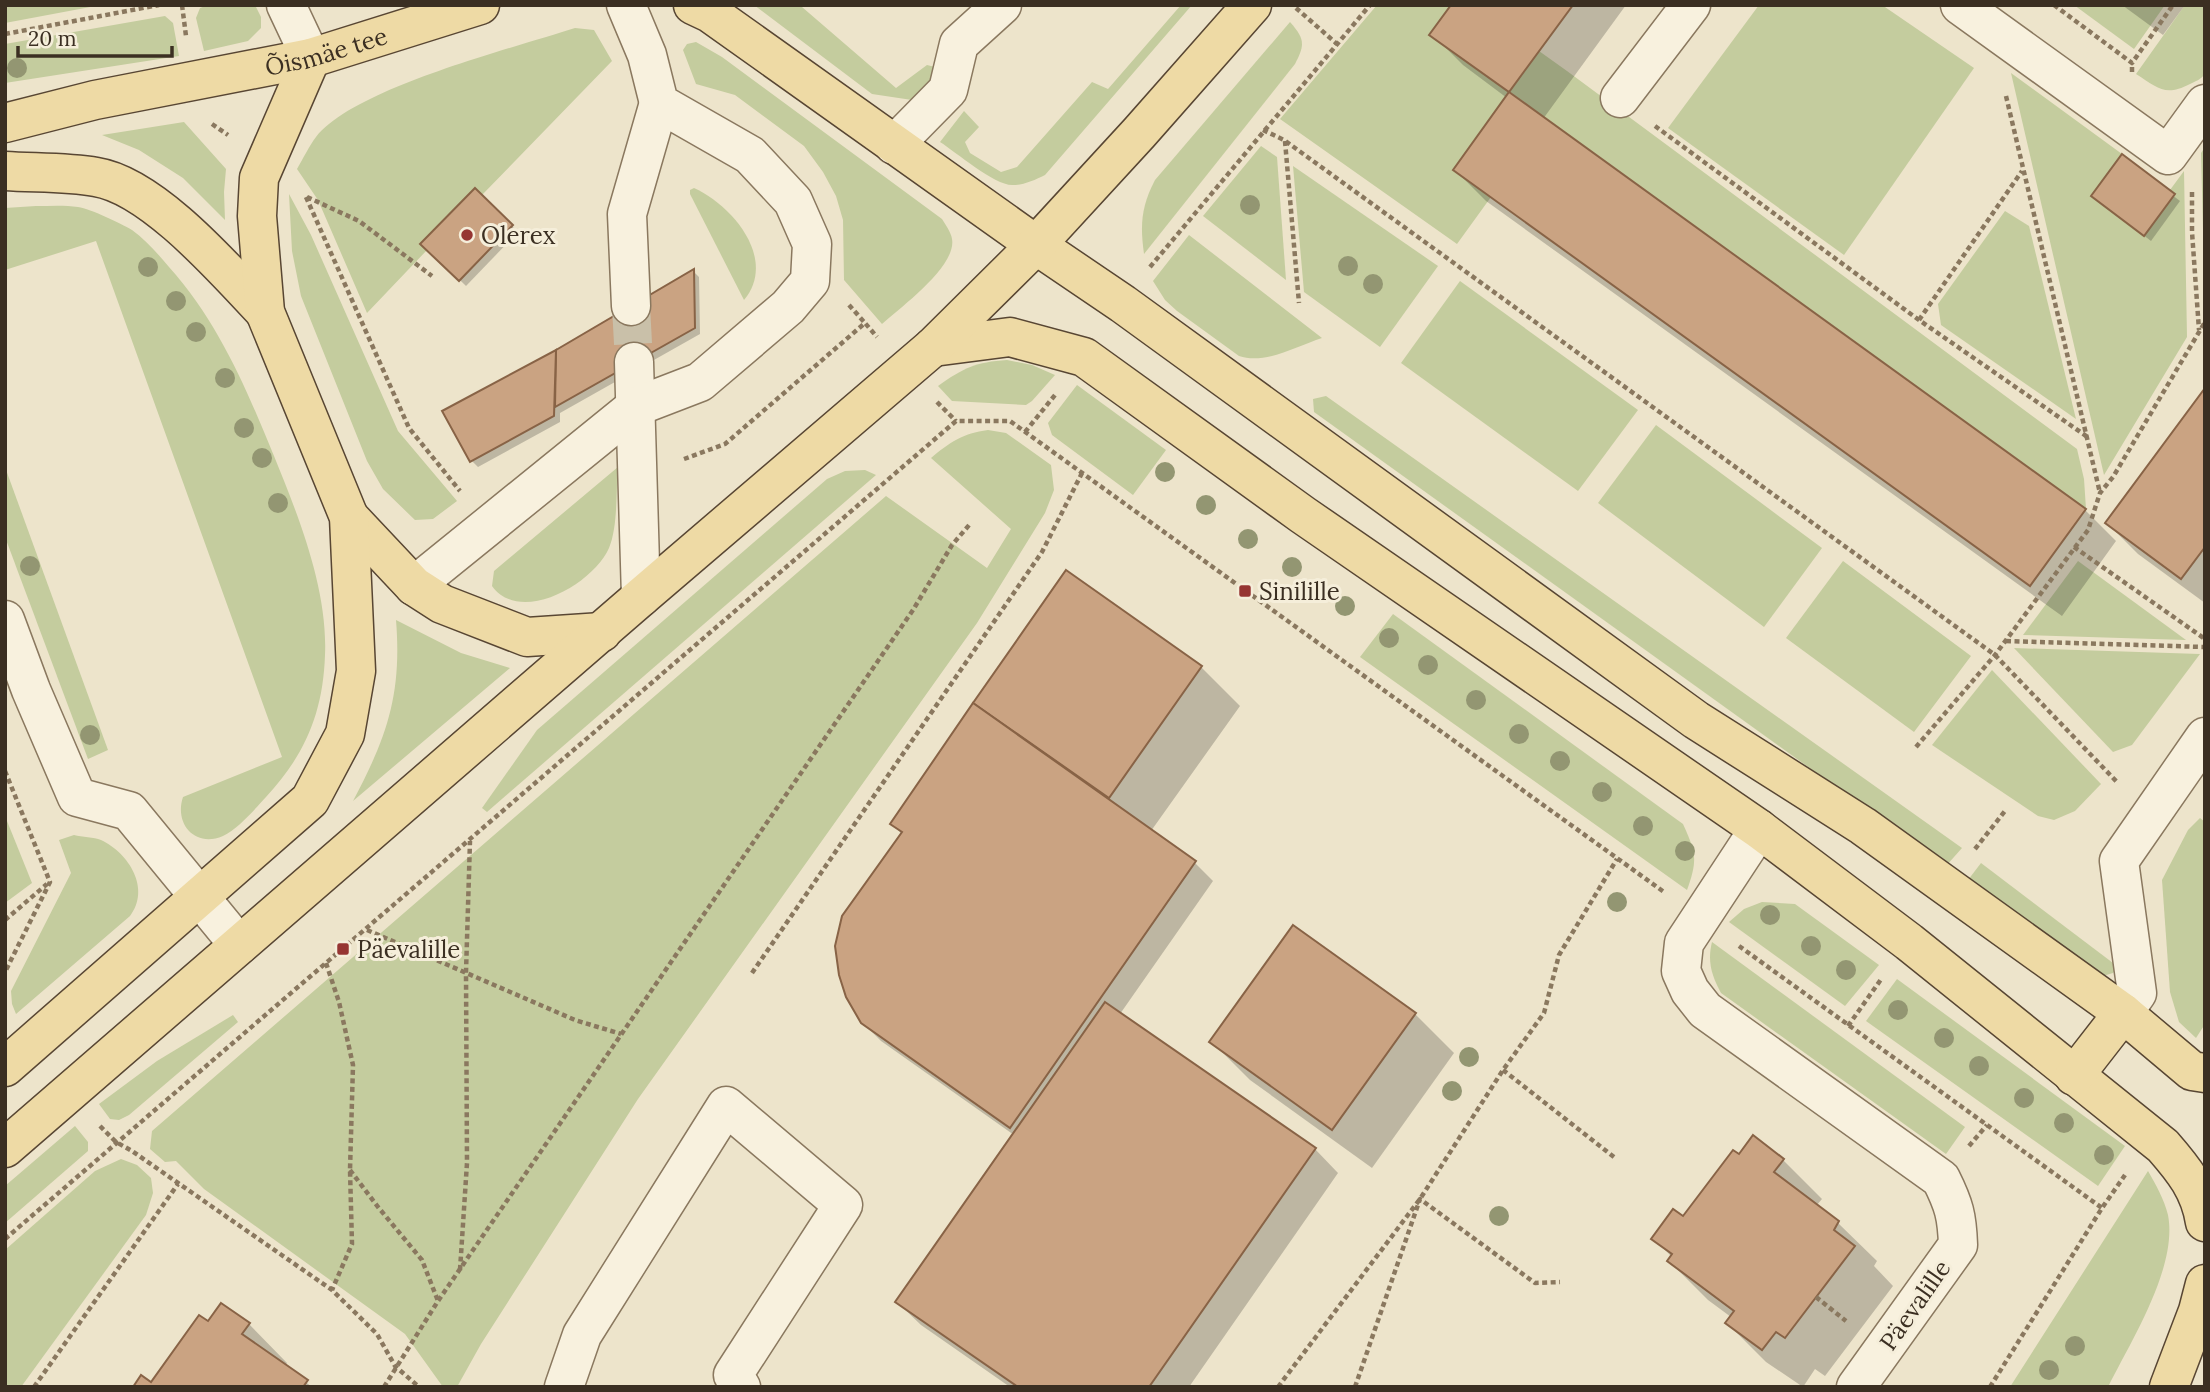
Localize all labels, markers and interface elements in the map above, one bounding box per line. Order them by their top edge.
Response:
scale bar [18,14,172,58]
street label: Õismäe tee [262,20,391,82]
text: 20 m [28,25,77,52]
place label: Olerex [481,220,556,251]
marker: Olerex [459,227,475,243]
place label: Sinilille [1259,576,1340,607]
marker: Sinilille [1237,583,1253,599]
place label: Päevalille [357,934,460,965]
marker: Päevalille [335,941,351,957]
street label: Päevalille [1873,1254,1957,1356]

